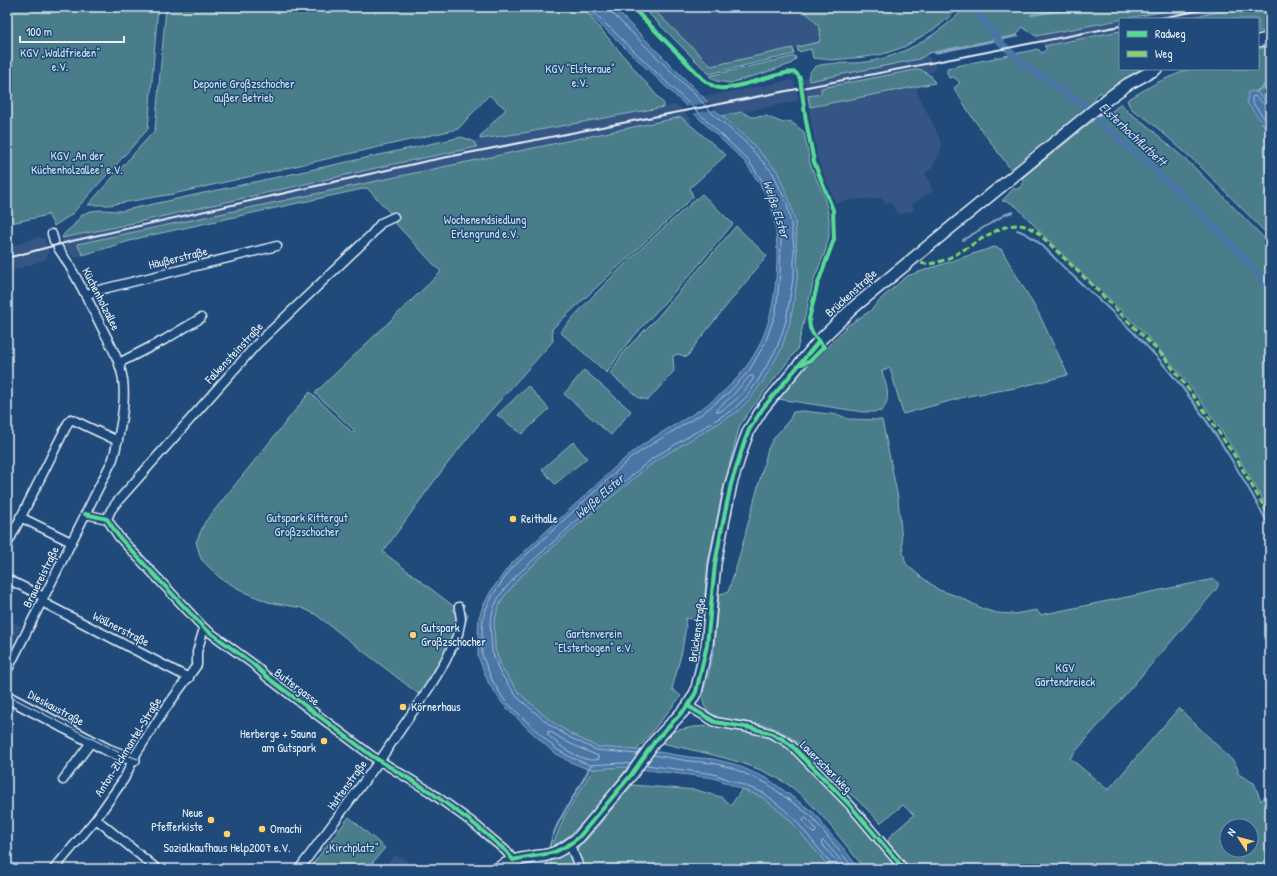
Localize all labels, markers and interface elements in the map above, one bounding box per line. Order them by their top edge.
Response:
scale bar [20,18,124,44]
legend [1119,18,1259,70]
text: 100 m [26,23,52,40]
text: Radweg [1155,25,1186,42]
park label: KGV „Waldfrieden“ e.V. [20,44,100,75]
text: Weg [1155,45,1173,62]
park label: KGV "Elsteraue" e.V. [545,60,615,91]
park label: Deponie Großzschocher außer Betrieb [193,75,295,106]
water label: Elsterhochflutbett [1095,98,1172,172]
park label: KGV „An der Küchenholzallee“ e.V. [31,147,123,178]
water label: Weiße Elster [758,178,795,243]
park label: Wochenendsiedlung Erlengrund e.V. [444,211,526,242]
street label: Häußerstraße [147,242,209,273]
street label: Küchenholzallee [78,264,125,333]
street label: Brückenstraße [821,265,880,321]
street label: Falkensteinstraße [200,318,267,388]
water label: Weiße Elster [570,468,630,523]
park label: Gutspark Rittergut Großzschocher [266,509,349,540]
place label: Reithalle [521,510,558,527]
marker: Reithalle [508,514,518,524]
street label: Brauereistraße [18,543,63,610]
street label: Brückenstraße [684,597,709,663]
street label: Wöllnerstraße [90,607,153,650]
place label: Gutspark Großzschocher [421,619,486,650]
park label: Gartenverein "Elsterbogen" e.V. [555,625,633,656]
marker: Gutspark Großzschocher [408,630,418,640]
park label: KGV Gärtendreieck [1035,659,1095,690]
street label: Buttergasse [271,664,324,709]
street label: Dieskaustraße [25,686,88,730]
street label: Anton-Zickmantel-Straße [90,694,165,800]
place label: Körnerhaus [411,698,461,715]
marker: Körnerhaus [398,702,408,712]
place label: Herberge + Sauna am Gutspark [240,725,316,756]
marker: Herberge + Sauna am Gutspark [319,736,329,746]
street label: Lauerscher Weg [797,737,856,796]
street label: Huttenstraße [323,756,371,813]
place label: Neue Pfefferkiste [151,804,203,835]
marker: Neue Pfefferkiste [206,815,216,825]
north arrow [1219,818,1259,858]
place label: Omachi [270,820,302,837]
marker: Omachi [257,824,267,834]
text: N [1224,826,1238,839]
marker: Sozialkaufhaus Help2007 e.V. [222,829,232,839]
place label: Sozialkaufhaus Help2007 e.V. [163,839,291,856]
park label: „Kirchplatz“ [326,839,379,856]

